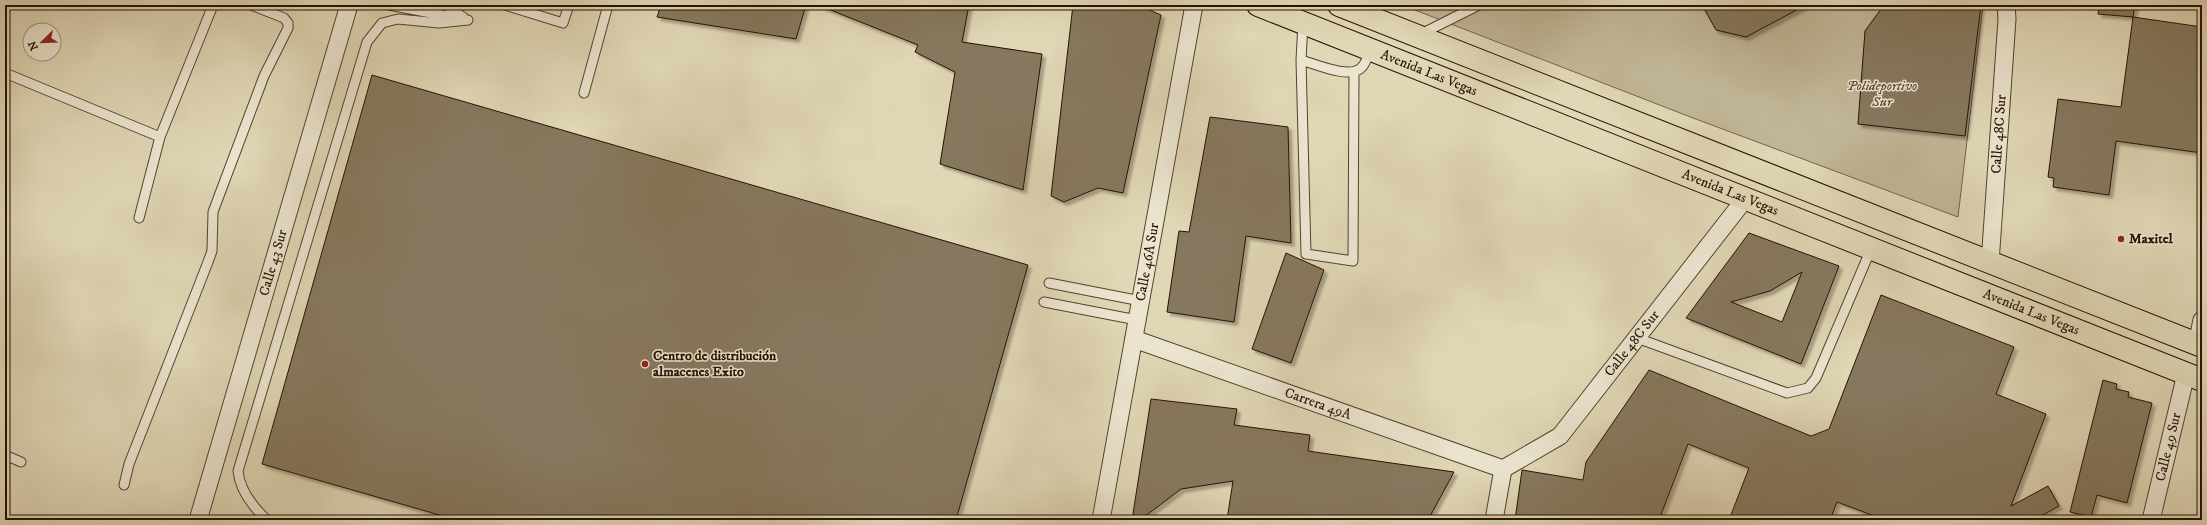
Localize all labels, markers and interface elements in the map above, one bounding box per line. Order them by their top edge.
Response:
north arrow [22,22,62,62]
text: N [26,39,42,52]
street label: Avenida Las Vegas [1378,46,1480,100]
park label: Polideportivo Sur [1847,77,1917,111]
street label: Calle 48C Sur [1987,93,2011,174]
street label: Avenida Las Vegas [1679,165,1781,220]
street label: Calle 46A Sur [1132,221,1164,303]
street label: Calle 43 Sur [255,227,292,298]
place label: Maxitel [2129,230,2173,248]
marker: Maxitel [2116,234,2126,244]
street label: Avenida Las Vegas [1980,285,2083,340]
street label: Calle 48C Sur [1601,306,1664,380]
place label: Centro de distribución almacenes Exito [653,347,777,381]
marker: Centro de distribución almacenes Exito [640,359,650,369]
street label: Carrera 49A [1282,384,1355,424]
street label: Calle 49 Sur [2152,410,2186,483]

